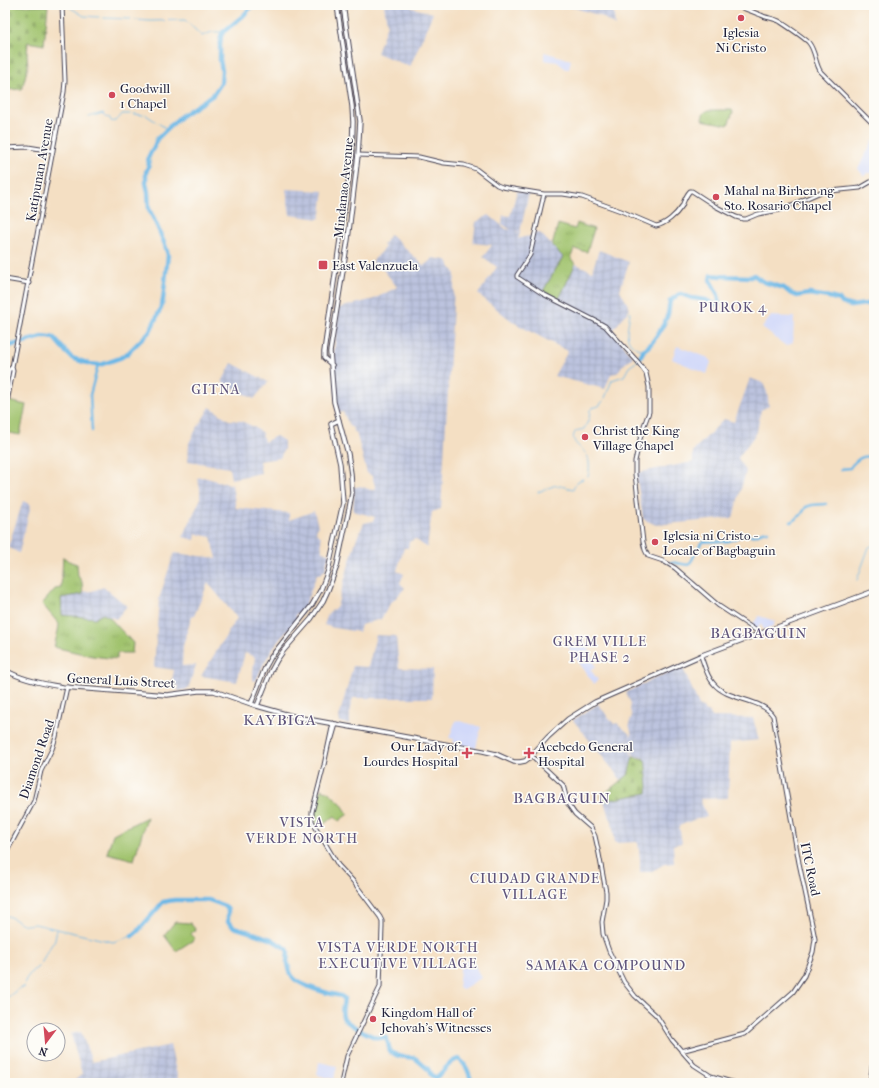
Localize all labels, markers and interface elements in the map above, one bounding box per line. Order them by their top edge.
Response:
marker: Iglesia Ni Cristo [736,13,746,23]
place label: Iglesia Ni Cristo [716,25,767,55]
place label: Goodwill 1 Chapel [120,81,171,111]
marker: Goodwill 1 Chapel [107,90,117,100]
street label: Katipunan Avenue [23,117,56,223]
street label: Mindanao Avenue [331,136,356,239]
place label: Mahal na Birhen ng Sto. Rosario Chapel [724,183,835,213]
marker: Mahal na Birhen ng Sto. Rosario Chapel [711,192,721,202]
place label: East Valenzuela [332,258,419,273]
marker: East Valenzuela [317,259,329,271]
district label: PUROK 4 [699,299,767,316]
district label: GITNA [191,381,241,398]
place label: Christ the King Village Chapel [592,423,681,453]
marker: Christ the King Village Chapel [580,432,590,442]
place label: Iglesia ni Cristo - Locale of Bagbaguin [663,528,776,558]
marker: Iglesia ni Cristo - Locale of Bagbaguin [650,537,660,547]
district label: BAGBAGUIN [710,624,808,642]
district label: GREM VILLE PHASE 2 [553,633,647,666]
street label: General Luis Street [66,670,176,691]
district label: KAYBIGA [243,711,317,729]
street label: Diamond Road [16,716,57,801]
place label: Our Lady of Lourdes Hospital [363,739,461,769]
place label: Acebedo General Hospital [537,739,633,769]
marker: Our Lady of Lourdes Hospital [461,747,473,759]
marker: Acebedo General Hospital [523,747,535,759]
district label: BAGBAGUIN [513,789,611,807]
district label: VISTA VERDE NORTH [245,814,358,847]
street label: ITC Road [798,841,824,898]
district label: CIUDAD GRANDE VILLAGE [470,870,600,903]
district label: VISTA VERDE NORTH EXECUTIVE VILLAGE [316,939,479,972]
district label: SAMAKA COMPOUND [526,957,686,974]
place label: Kingdom Hall of Jehovah's Witnesses [380,1005,491,1035]
marker: Kingdom Hall of Jehovah's Witnesses [368,1014,378,1024]
north arrow [26,1022,66,1062]
text: N [37,1044,49,1059]

